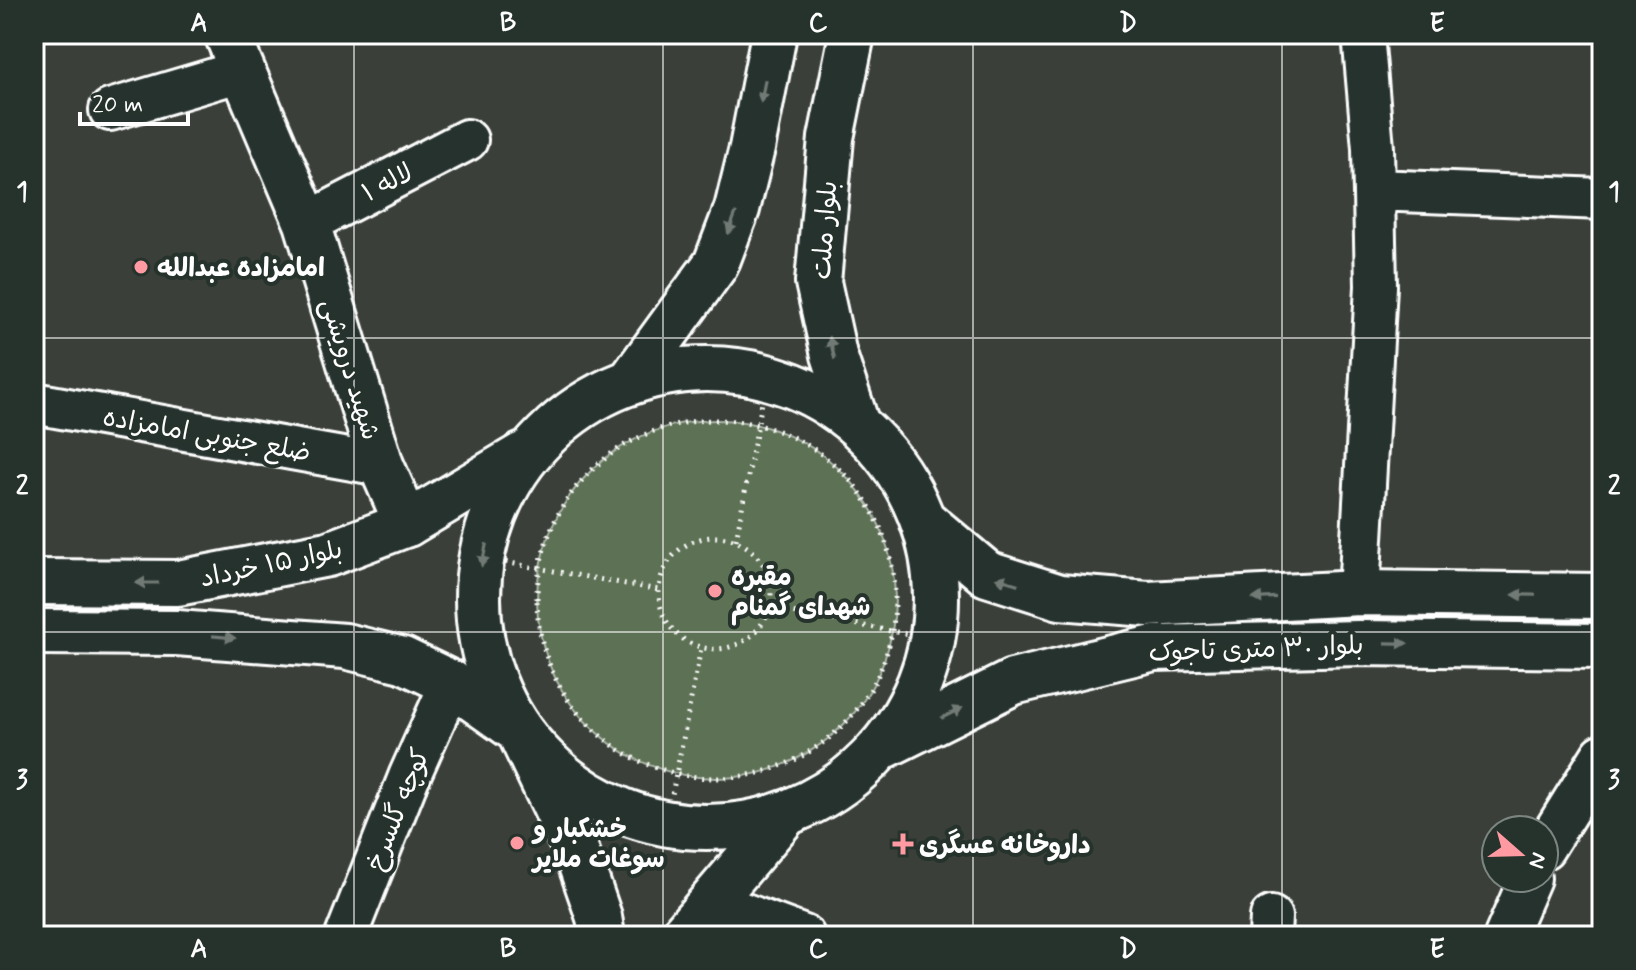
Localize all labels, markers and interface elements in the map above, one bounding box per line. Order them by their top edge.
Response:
text: A [190,7,208,41]
text: B [500,7,516,41]
text: C [809,7,828,41]
text: D [1119,7,1137,41]
text: E [1429,7,1445,41]
scale bar [80,76,188,126]
one-way arrow [757,79,769,104]
text: 20 m [92,90,143,121]
street label: لاله ۱ [357,157,419,211]
text: 1 [16,176,28,210]
text: 1 [1608,176,1620,210]
street label: بلوار ملت [806,180,846,281]
one-way arrow [725,211,738,235]
place label: امامزاده عبدالله [157,252,325,286]
marker: امامزاده عبدالله [132,258,150,276]
street label: شهید درویشی [311,295,387,445]
one-way arrow [826,335,838,360]
street label: ضلع جنوبی امامزاده [100,401,313,471]
text: 2 [16,470,29,504]
text: 2 [1608,470,1621,504]
street label: بلوار ۱۵ خرداد [197,533,346,597]
one-way arrow [477,542,490,567]
place label: مقبره شهدای گمنام [731,561,870,626]
one-way arrow [995,574,1019,587]
one-way arrow [134,577,159,589]
marker: مقبره شهدای گمنام [706,582,724,600]
one-way arrow [1511,589,1536,601]
one-way arrow [1251,592,1276,605]
street label: بلوار ۳۰ متری تاجوک [1148,629,1364,671]
one-way arrow [212,631,237,644]
one-way arrow [1384,637,1409,650]
one-way arrow [940,706,963,720]
street label: کوچه گلسرخ [359,744,439,876]
text: 3 [16,764,28,798]
text: 3 [1608,764,1620,798]
place label: خشکبار و سوغات ملایر [530,813,665,877]
north arrow [1480,814,1560,894]
place label: داروخانه عسگری [919,828,1091,863]
marker: خشکبار و سوغات ملایر [508,834,526,852]
marker: داروخانه عسگری [894,835,912,853]
text: N [1521,848,1553,872]
text: A [190,933,208,967]
text: B [500,933,516,967]
text: C [809,933,828,967]
text: D [1119,933,1137,967]
text: E [1429,933,1445,967]

